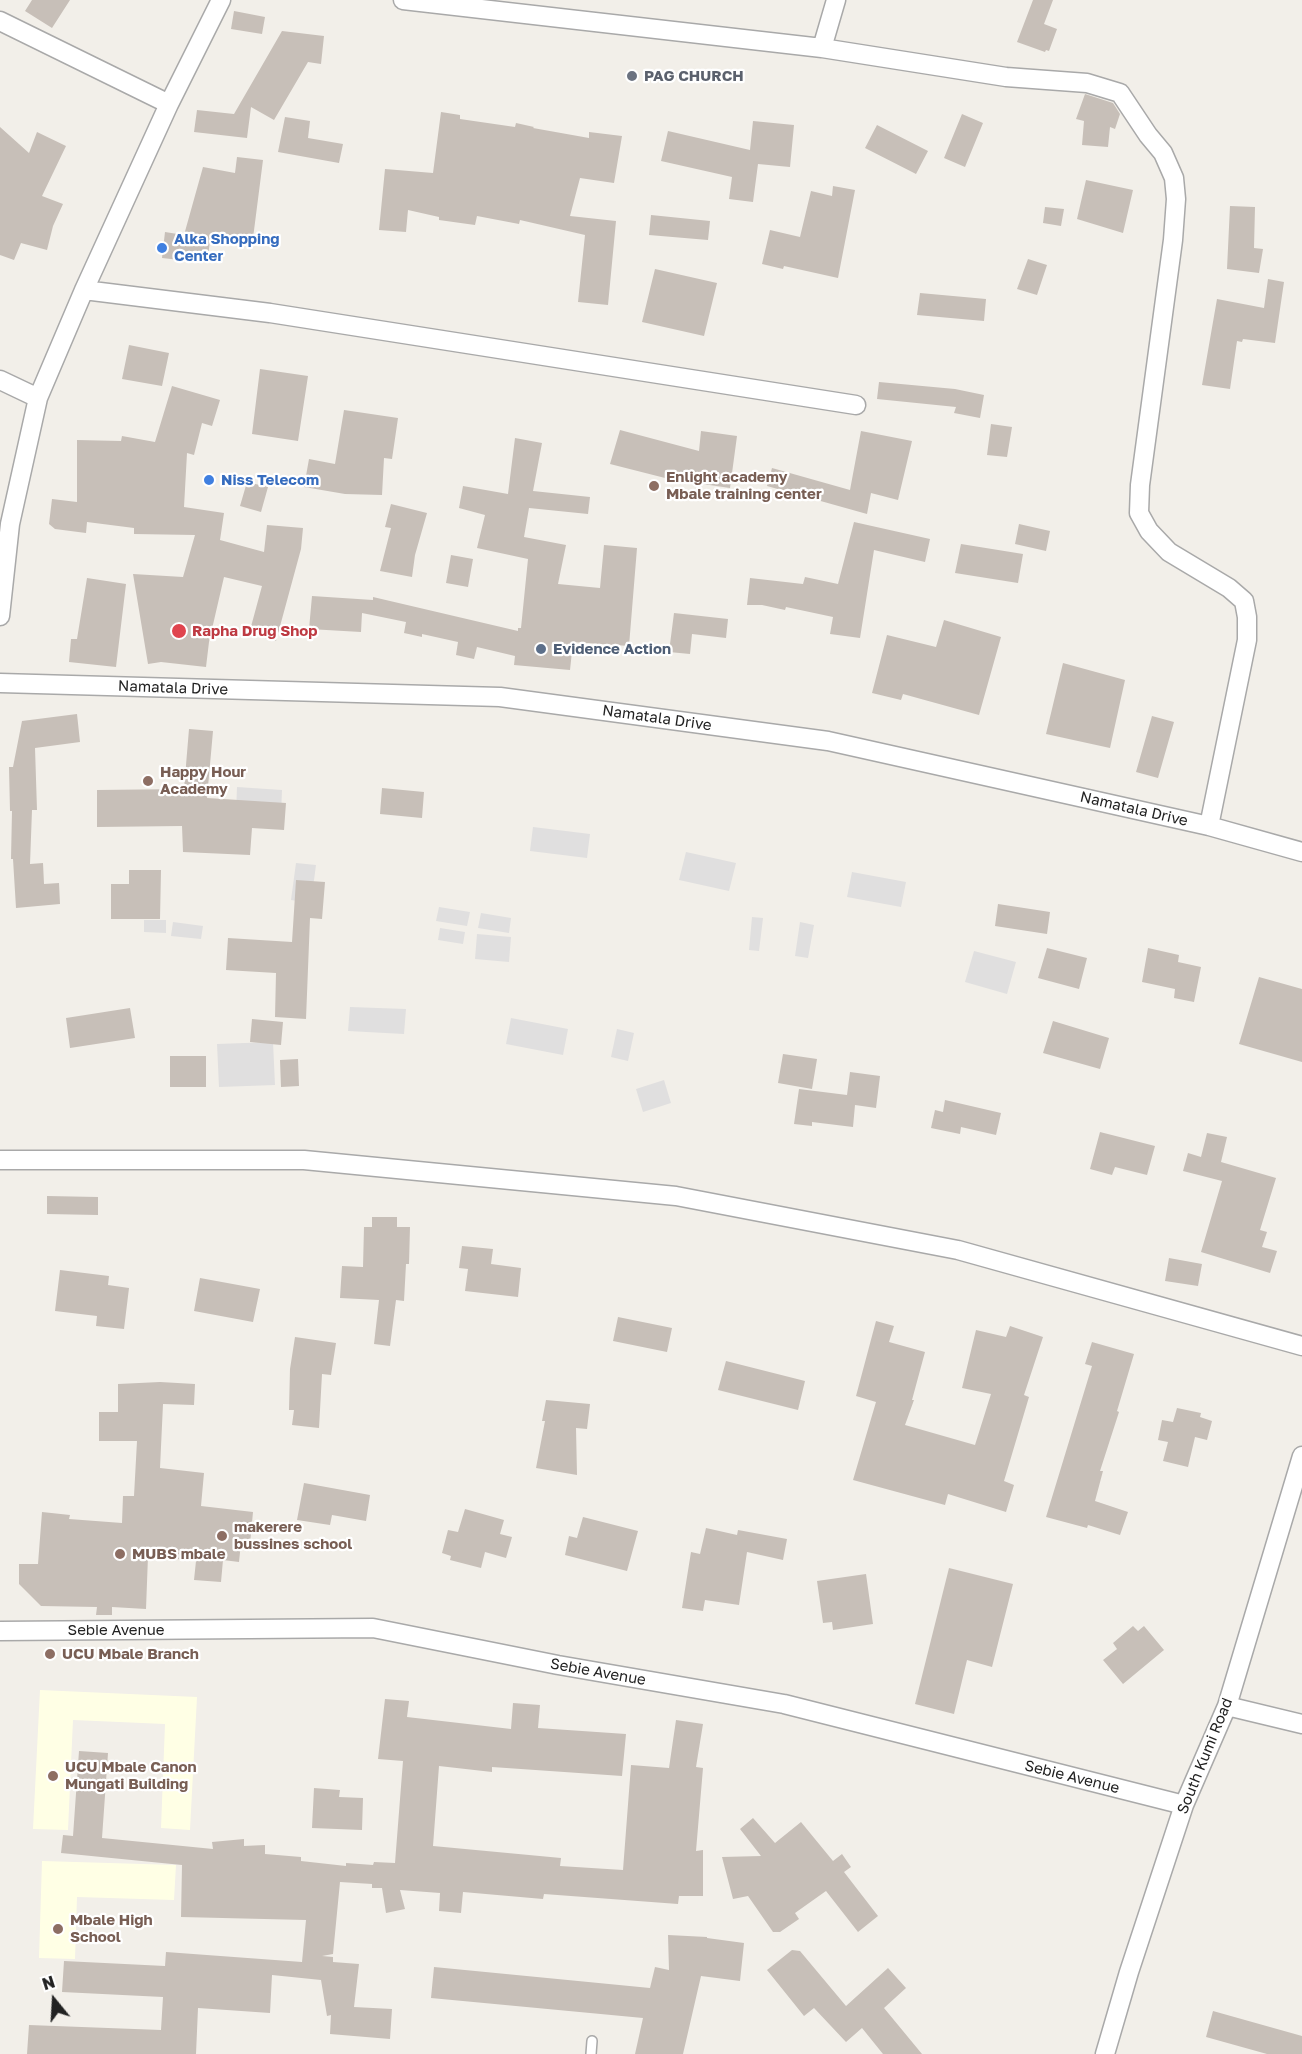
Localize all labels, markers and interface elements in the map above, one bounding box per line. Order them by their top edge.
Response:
place label: PAG CHURCH [644,67,744,85]
marker: PAG CHURCH [625,69,639,83]
place label: Alka Shopping Center [174,230,280,265]
marker: Alka Shopping Center [155,241,169,255]
place label: Enlight academy Mbale training center [666,468,822,503]
place label: Niss Telecom [221,471,319,489]
marker: Niss Telecom [202,473,216,487]
marker: Enlight academy Mbale training center [647,479,661,493]
marker: Rapha Drug Shop [170,622,188,640]
place label: Rapha Drug Shop [192,622,317,640]
place label: Evidence Action [553,640,671,658]
marker: Evidence Action [534,642,548,656]
street label: Namatala Drive [118,677,228,699]
street label: Namatala Drive [601,701,713,735]
place label: Happy Hour Academy [160,763,246,798]
marker: Happy Hour Academy [141,774,155,788]
street label: Namatala Drive [1078,788,1190,830]
place label: makerere bussines school [234,1518,352,1553]
marker: makerere bussines school [215,1529,229,1543]
place label: MUBS mbale [132,1545,226,1563]
marker: MUBS mbale [113,1547,127,1561]
street label: Sebie Avenue [68,1621,164,1639]
place label: UCU Mbale Branch [62,1645,199,1663]
marker: UCU Mbale Branch [43,1647,57,1661]
street label: Sebie Avenue [549,1655,647,1689]
street label: South Kumi Road [1174,1695,1236,1817]
street label: Sebie Avenue [1023,1757,1121,1797]
place label: UCU Mbale Canon Mungati Building [65,1758,197,1793]
marker: UCU Mbale Canon Mungati Building [46,1769,60,1783]
place label: Mbale High School [70,1911,153,1946]
marker: Mbale High School [51,1922,65,1936]
north arrow [24,1970,84,2030]
text: N [40,1971,57,1994]

